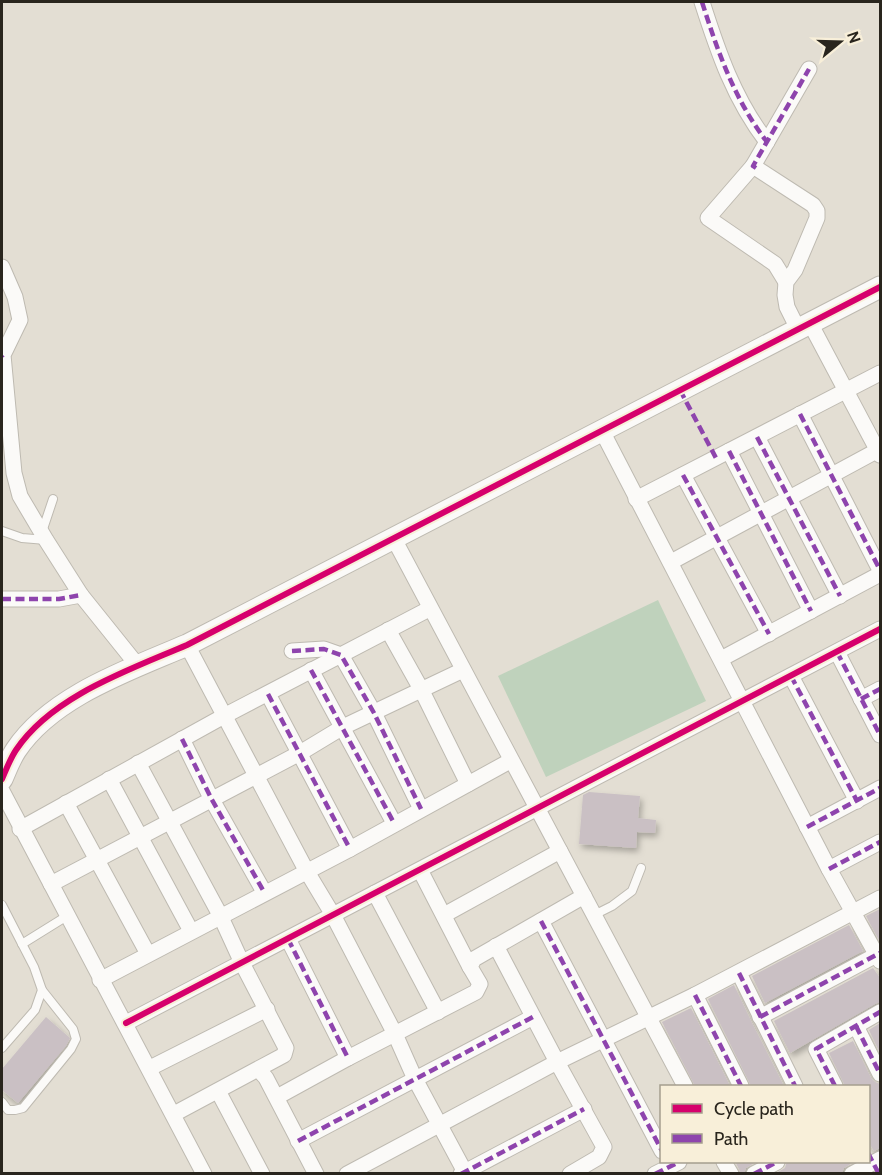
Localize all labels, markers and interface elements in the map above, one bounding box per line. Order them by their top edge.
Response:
north arrow [810,12,870,72]
text: N [843,29,865,46]
legend [660,1085,870,1163]
text: Cycle path [714,1098,794,1120]
text: Path [714,1128,748,1150]

